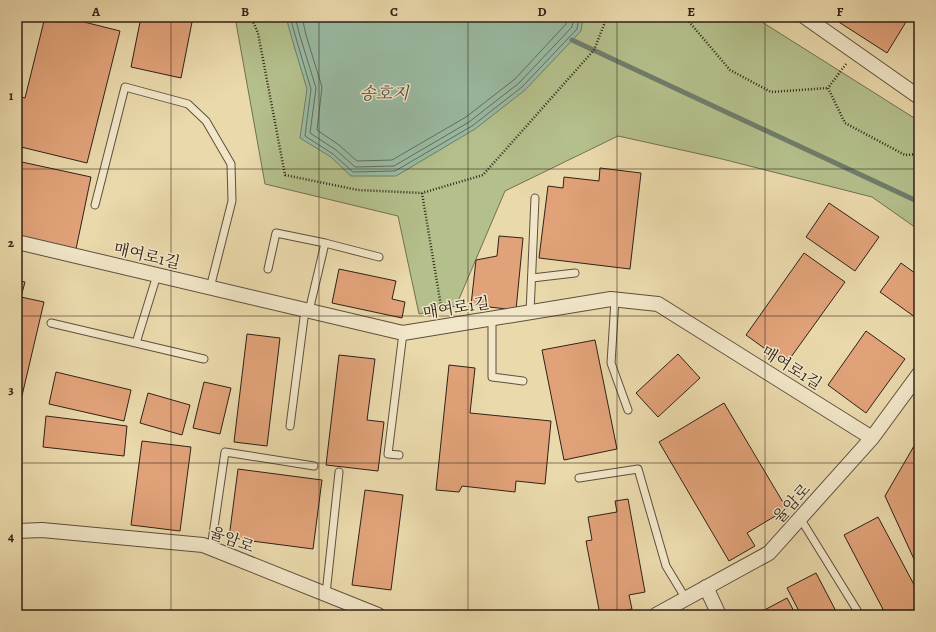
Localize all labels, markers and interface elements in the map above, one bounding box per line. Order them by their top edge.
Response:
text: A [91,3,101,20]
text: B [241,3,249,20]
text: C [390,3,398,20]
text: D [537,3,547,20]
text: E [687,3,695,20]
text: F [837,3,844,20]
water label: 송호지 [359,82,410,105]
text: 1 [9,87,14,104]
text: 2 [8,234,15,251]
street label: 매여로1길 [112,238,182,274]
street label: 매여로1길 [421,292,491,324]
street label: 매여로1길 [757,341,826,395]
text: 3 [8,381,14,398]
street label: 율암로 [768,479,816,528]
street label: 율암로 [206,522,258,558]
text: 4 [8,528,14,545]

